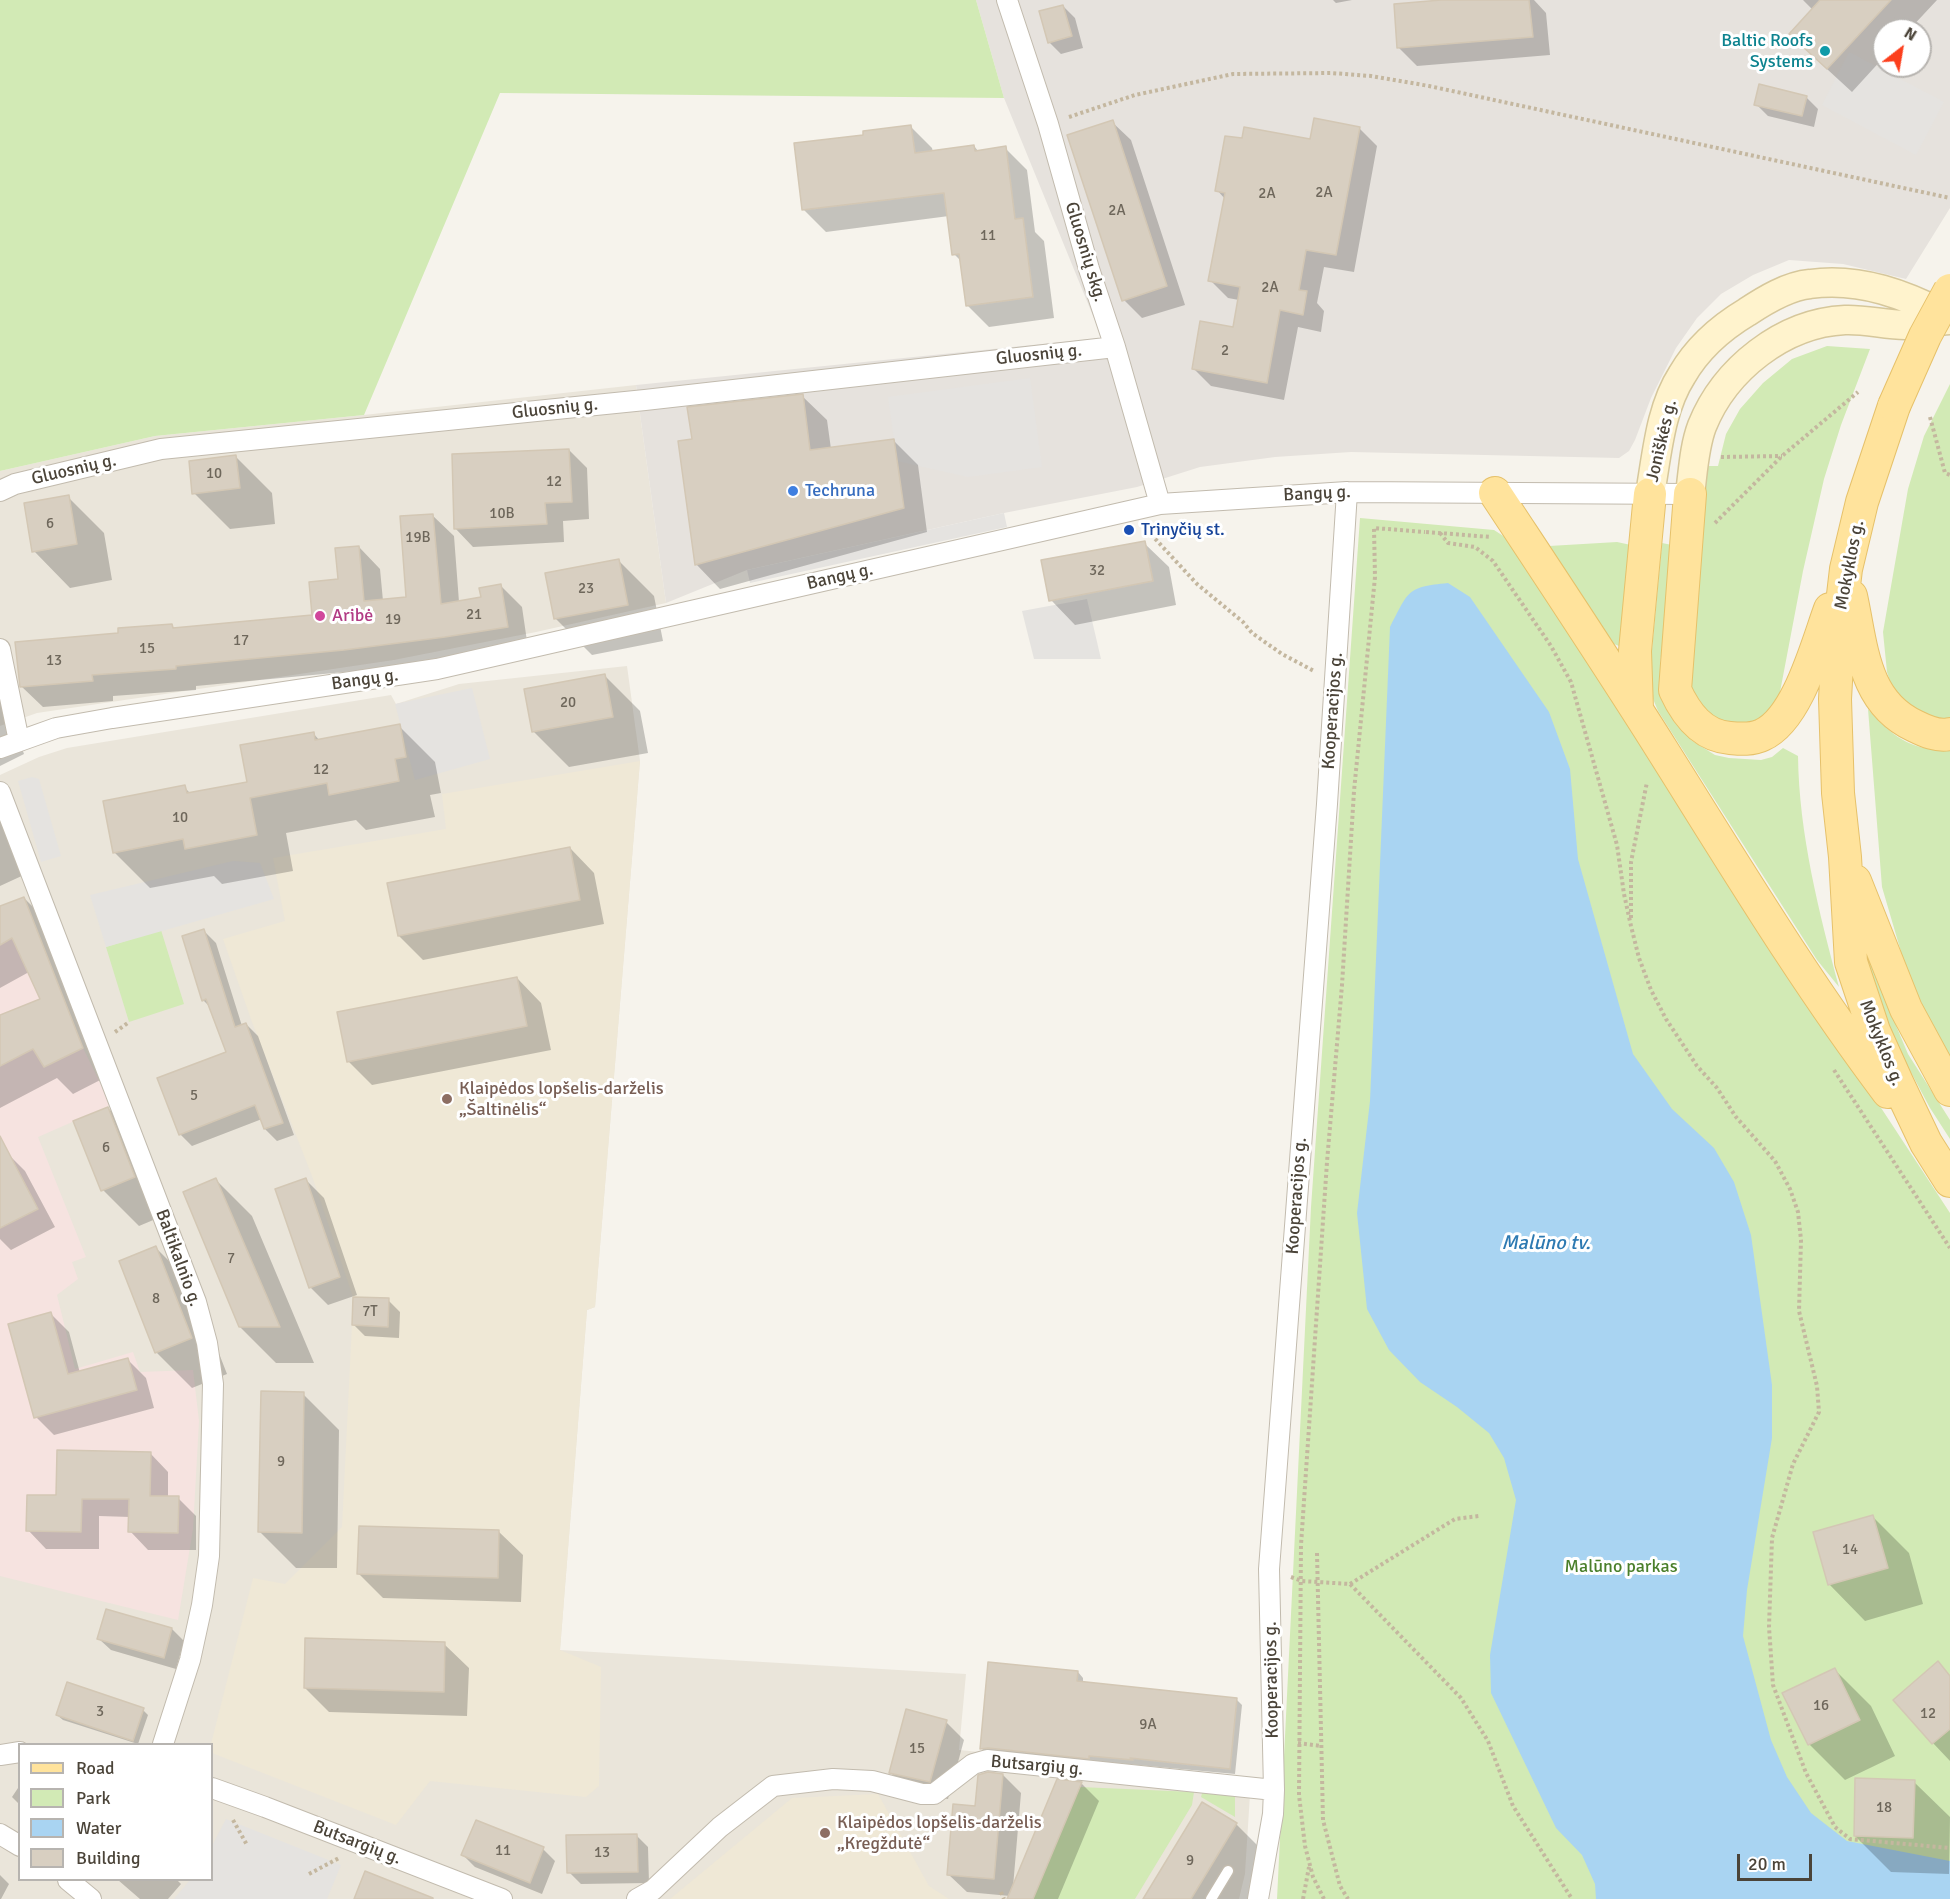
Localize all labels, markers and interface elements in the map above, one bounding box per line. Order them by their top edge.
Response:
north arrow [1872,18,1932,78]
text: N [1900,23,1920,46]
place label: Baltic Roofs Systems [1721,30,1813,72]
marker: Baltic Roofs Systems [1818,44,1832,58]
house number: 2A [1315,184,1333,202]
house number: 2A [1258,185,1276,203]
street label: Gluosnių skg. [1060,200,1110,304]
house number: 2A [1108,202,1126,220]
house number: 11 [980,227,996,245]
house number: 2A [1261,279,1279,297]
street label: Gluosnių g. [995,340,1083,370]
house number: 2 [1221,342,1229,360]
street label: Gluosnių g. [511,394,599,424]
street label: Joniškės g. [1642,398,1682,484]
street label: Gluosnių g. [29,450,119,490]
house number: 10 [206,465,222,483]
house number: 12 [546,473,562,491]
place label: Techruna [805,480,875,502]
street label: Bangų g. [1283,481,1351,507]
marker: Techruna [786,484,800,498]
house number: 10B [489,505,515,523]
house number: 6 [46,515,54,533]
street label: Mokyklos g. [1831,518,1869,612]
place label: Trinyčių st. [1141,519,1225,541]
marker: Trinyčių st. [1122,523,1136,537]
house number: 19B [405,529,431,547]
street label: Bangų g. [805,559,875,595]
house number: 32 [1089,562,1105,580]
house number: 23 [578,580,594,598]
place label: Aribė [332,605,373,627]
house number: 21 [466,606,482,624]
marker: Aribė [313,609,327,623]
house number: 19 [385,611,401,629]
house number: 17 [233,632,249,650]
house number: 15 [139,640,155,658]
house number: 13 [46,652,62,670]
street label: Kooperacijos g. [1318,652,1348,770]
street label: Bangų g. [330,665,400,695]
house number: 20 [560,694,576,712]
house number: 12 [313,761,329,779]
house number: 10 [172,809,188,827]
street label: Mokyklos g. [1854,997,1908,1089]
place label: Klaipėdos lopšelis-darželis „Šaltinėlis“ [459,1078,664,1120]
house number: 5 [190,1087,198,1105]
marker: Klaipėdos lopšelis-darželis „Šaltinėlis“ [440,1092,454,1106]
street label: Kooperacijos g. [1282,1137,1312,1255]
house number: 6 [102,1139,110,1157]
street label: Baltikalnio g. [150,1206,206,1310]
water label: Malūno tv. [1501,1232,1591,1256]
house number: 7 [227,1250,235,1268]
house number: 8 [152,1290,160,1308]
house number: 7T [362,1303,378,1321]
house number: 9 [277,1453,285,1471]
house number: 14 [1842,1541,1858,1559]
park label: Malūno parkas [1564,1556,1678,1578]
street label: Kooperacijos g. [1260,1621,1284,1739]
house number: 16 [1813,1697,1829,1715]
house number: 3 [96,1703,104,1721]
house number: 12 [1920,1705,1936,1723]
house number: 9A [1139,1716,1157,1734]
house number: 15 [909,1740,925,1758]
legend [18,1743,213,1881]
street label: Butsargių g. [990,1751,1084,1781]
text: Road [76,1757,115,1779]
text: Park [76,1787,111,1809]
house number: 18 [1876,1799,1892,1817]
place label: Klaipėdos lopšelis-darželis „Kregždutė“ [837,1812,1042,1854]
street label: Butsargių g. [310,1816,404,1870]
text: Water [76,1817,121,1839]
marker: Klaipėdos lopšelis-darželis „Kregždutė“ [818,1826,832,1840]
house number: 11 [495,1842,511,1860]
scale bar [1740,1842,1815,1880]
house number: 13 [594,1844,610,1862]
text: Building [76,1847,140,1869]
house number: 9 [1186,1852,1194,1870]
text: 20 m [1748,1853,1786,1875]

